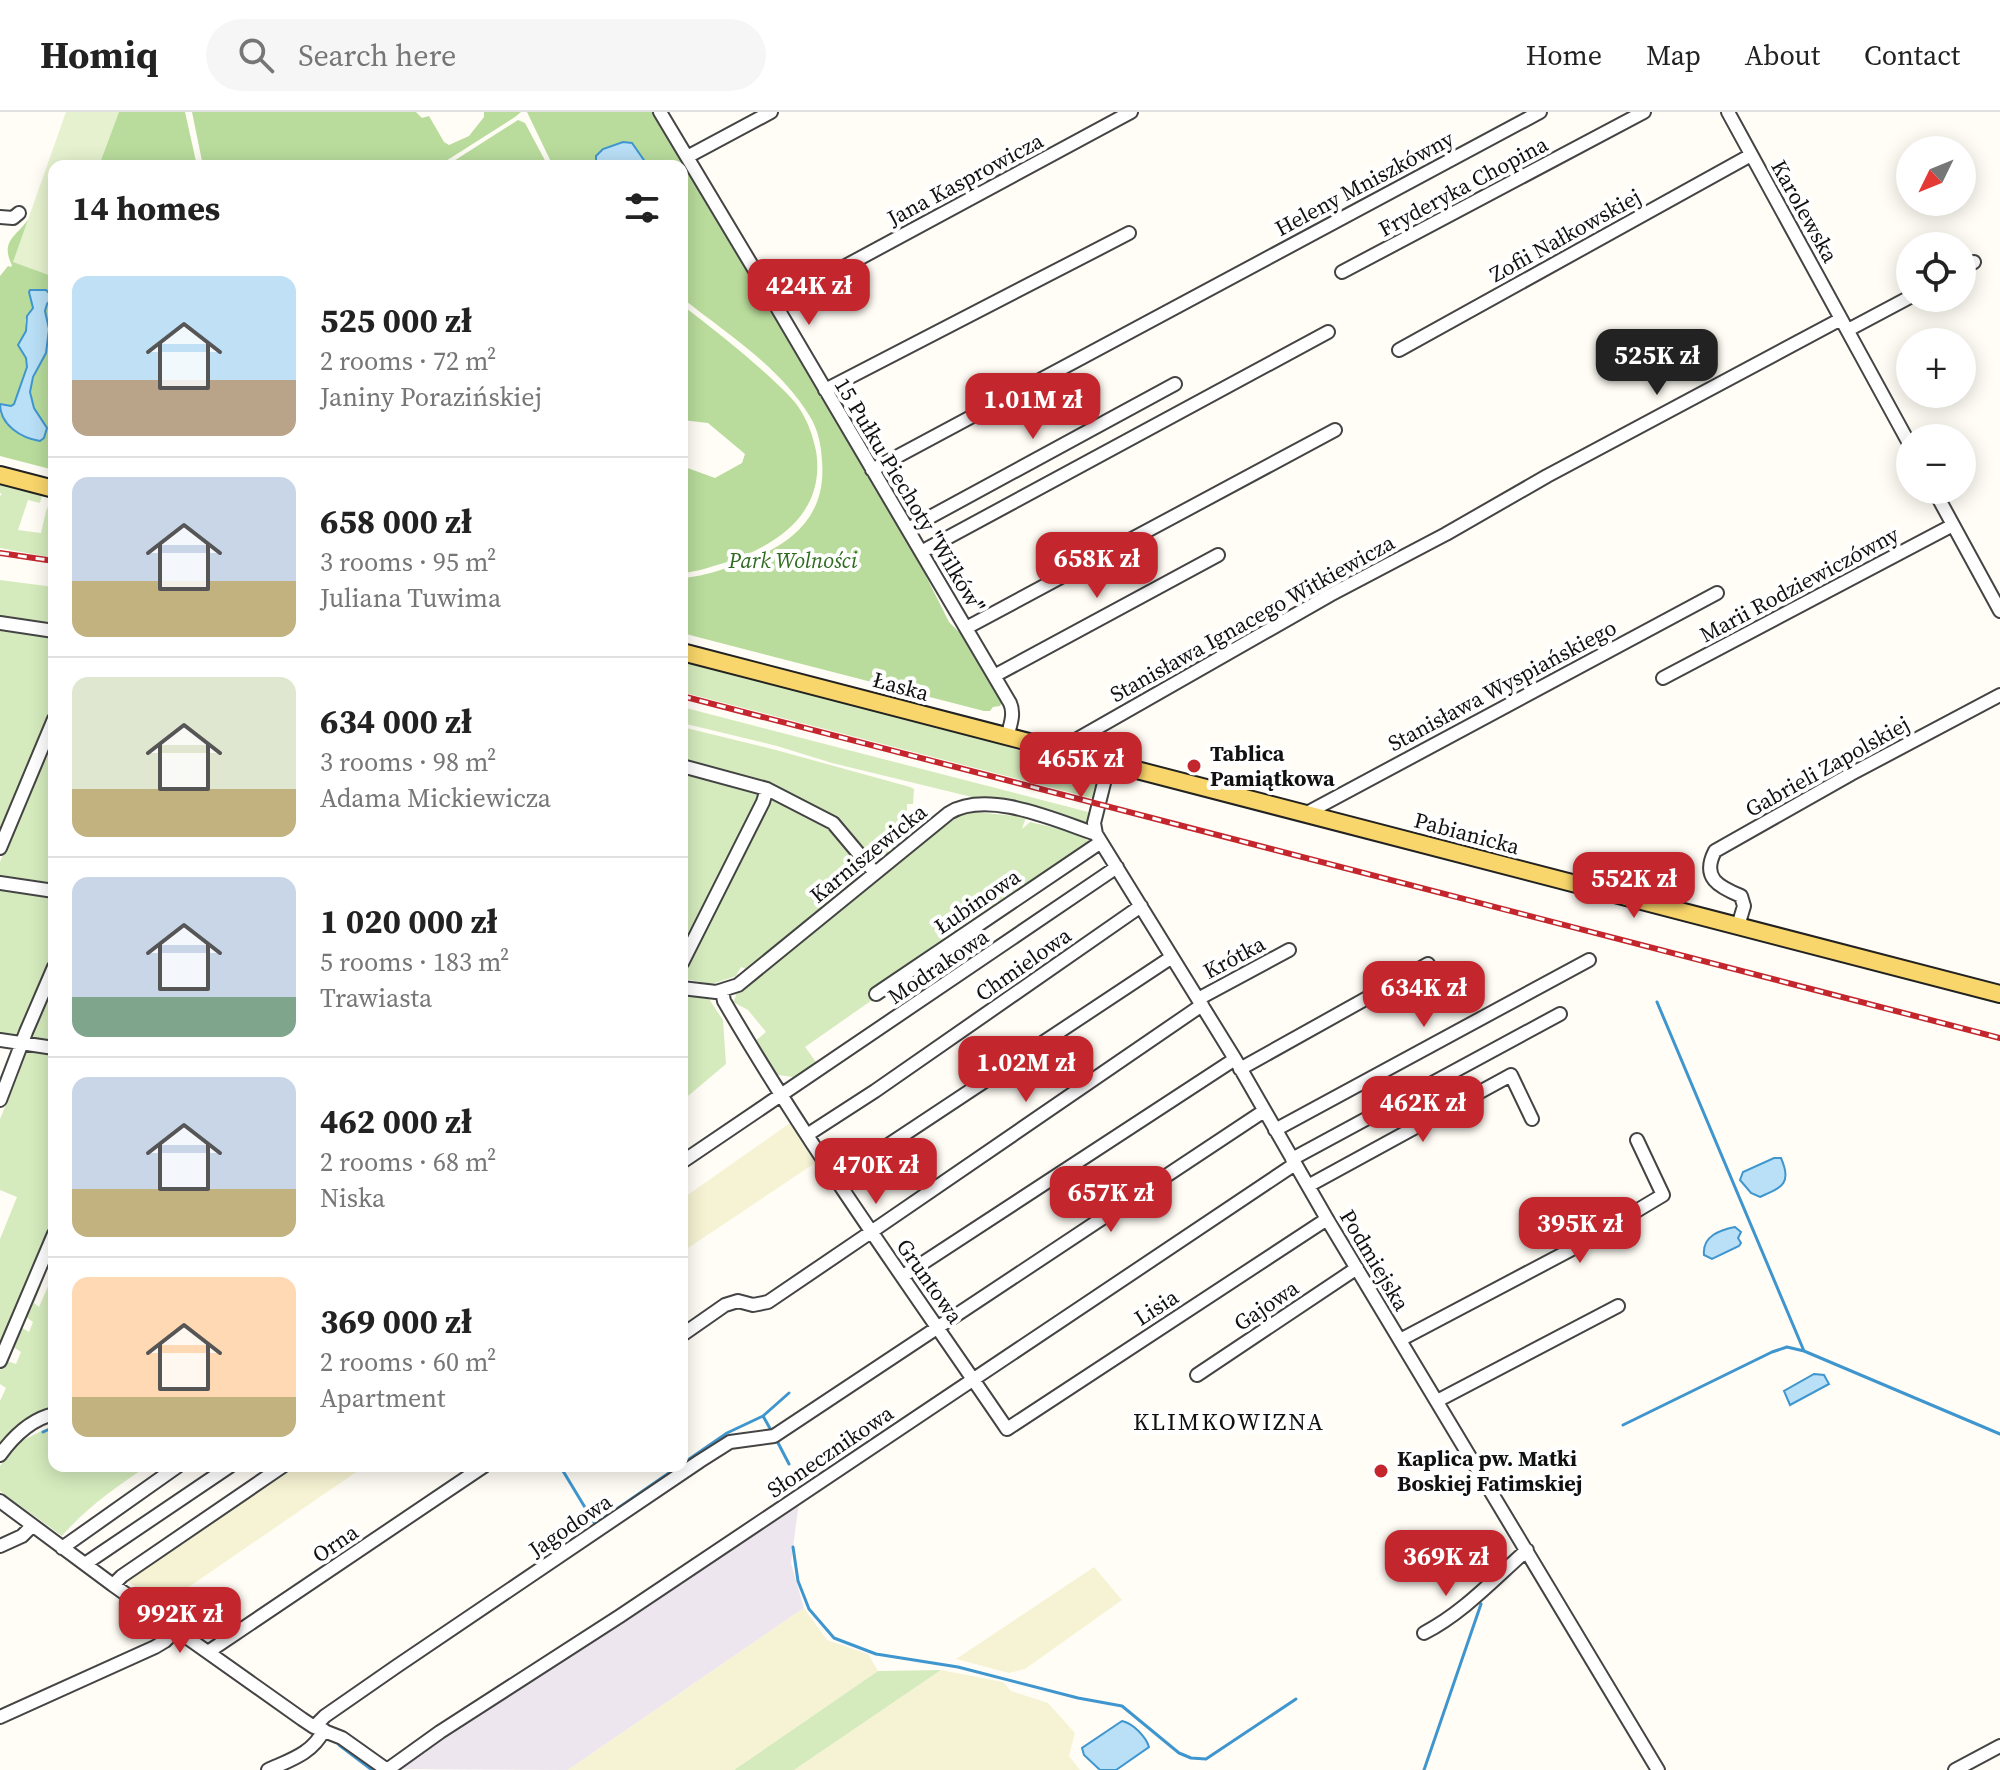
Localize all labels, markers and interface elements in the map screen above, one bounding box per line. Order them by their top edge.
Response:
search box [206,19,766,91]
text: Homiq [40,29,158,81]
icon: search [234,33,278,77]
text: Search here [298,35,456,76]
text: Home [1526,36,1602,74]
text: Map [1646,36,1701,74]
text: About [1745,36,1820,74]
text: Contact [1864,36,1960,74]
street label: Heleny Mniszkówny [1269,123,1459,243]
street label: Jana Kasprowicza [881,125,1049,233]
street label: Fryderyka Chopina [1373,128,1554,243]
north arrow [1896,136,1976,216]
map controls [1896,136,1976,504]
street label: Karolewska [1764,154,1846,268]
street label: Zofii Nałkowskiej [1484,181,1646,289]
text: 14 homes [72,185,220,231]
icon: filters [620,186,664,230]
button: locate [1896,232,1976,312]
pin: 424K zł [735,259,883,327]
text: 424K zł [766,267,852,303]
text: 525 000 zł [320,297,472,343]
icon: home [136,308,232,404]
button: + [1896,328,1976,408]
pin: 525K zł [1583,329,1731,397]
text: 525K zł [1614,337,1700,373]
text: 2 rooms · 72 m² [320,343,496,379]
street label: 15 Pułku Piechoty "Wilków" [828,372,992,618]
pin: 1.01M zł [950,373,1116,441]
text: Janiny Porazińskiej [320,379,542,415]
text: 1.01M zł [983,381,1083,417]
button: − [1896,424,1976,504]
text: 658 000 zł [320,498,472,544]
icon: home [136,509,232,605]
street label: Marii Rodziewiczówny [1694,518,1904,649]
street label: Stanisława Ignacego Witkiewicza [1104,527,1400,709]
pin: 658K zł [1023,532,1171,600]
text: 658K zł [1054,540,1140,576]
text: 3 rooms · 95 m² [320,544,496,580]
park label: Park Wolności [727,545,858,575]
text: Juliana Tuwima [320,580,501,616]
street label: Stanisława Wyspiańskiego [1383,612,1621,758]
street label: Łaska [870,664,933,708]
text: 634 000 zł [320,698,472,744]
street label: Gabrieli Zapolskiej [1740,708,1914,824]
icon: home [136,709,232,805]
pin: 465K zł [1007,732,1155,800]
place label: Tablica Pamiątkowa [1210,738,1335,793]
text: 465K zł [1038,740,1124,776]
text: 3 rooms · 98 m² [320,744,496,780]
marker: Tablica Pamiątkowa [1185,757,1203,775]
text: Adama Mickiewicza [320,780,551,816]
street label: Karniszewicka [803,796,933,909]
street label: Pabianicka [1411,805,1524,862]
pin: 552K zł [1560,852,1708,920]
text: 552K zł [1591,860,1677,896]
street label: Łubinowa [928,861,1027,941]
text: 1 020 000 zł [320,898,498,944]
icon: home [136,909,232,1005]
street label: Chmielowa [969,919,1078,1008]
street label: Modrakowa [882,921,995,1011]
street label: Krótka [1198,928,1271,986]
text: 5 rooms · 183 m² [320,944,509,980]
pin: 634K zł [1350,961,1498,1029]
text: 634K zł [1381,969,1467,1005]
text: Trawiasta [320,980,432,1016]
pin: 1.02M zł [943,1036,1109,1104]
text: 1.02M zł [976,1044,1076,1080]
pin: 462K zł [1349,1076,1497,1144]
text: 462K zł [1380,1084,1466,1120]
text: 462 000 zł [320,1098,472,1144]
icon: home [136,1109,232,1205]
pin: 470K zł [802,1138,950,1206]
text: 2 rooms · 68 m² [320,1144,496,1180]
text: 470K zł [833,1146,919,1182]
pin: 657K zł [1037,1166,1185,1234]
text: 657K zł [1068,1174,1154,1210]
text: Niska [320,1180,385,1216]
pin: 395K zł [1506,1197,1654,1265]
street label: Podmiejska [1333,1204,1417,1317]
text: 395K zł [1537,1205,1623,1241]
street label: Gruntowa [890,1233,971,1330]
street label: Gajowa [1228,1272,1305,1338]
street label: Lisia [1128,1281,1185,1332]
text: 369 000 zł [320,1298,472,1344]
icon: home [136,1309,232,1405]
text: 2 rooms · 60 m² [320,1344,496,1380]
text: Apartment [320,1380,445,1416]
street label: Słonecznikowa [761,1397,900,1504]
district label: KLIMKOWIZNA [1133,1405,1325,1438]
place label: Kaplica pw. Matki Boskiej Fatimskiej [1397,1443,1583,1498]
marker: Kaplica pw. Matki Boskiej Fatimskiej [1372,1462,1390,1480]
street label: Jagodowa [522,1486,618,1564]
street label: Orna [306,1516,365,1569]
pin: 369K zł [1372,1530,1520,1598]
text: 369K zł [1403,1538,1489,1574]
pin: 992K zł [106,1587,254,1655]
text: 992K zł [137,1595,223,1631]

